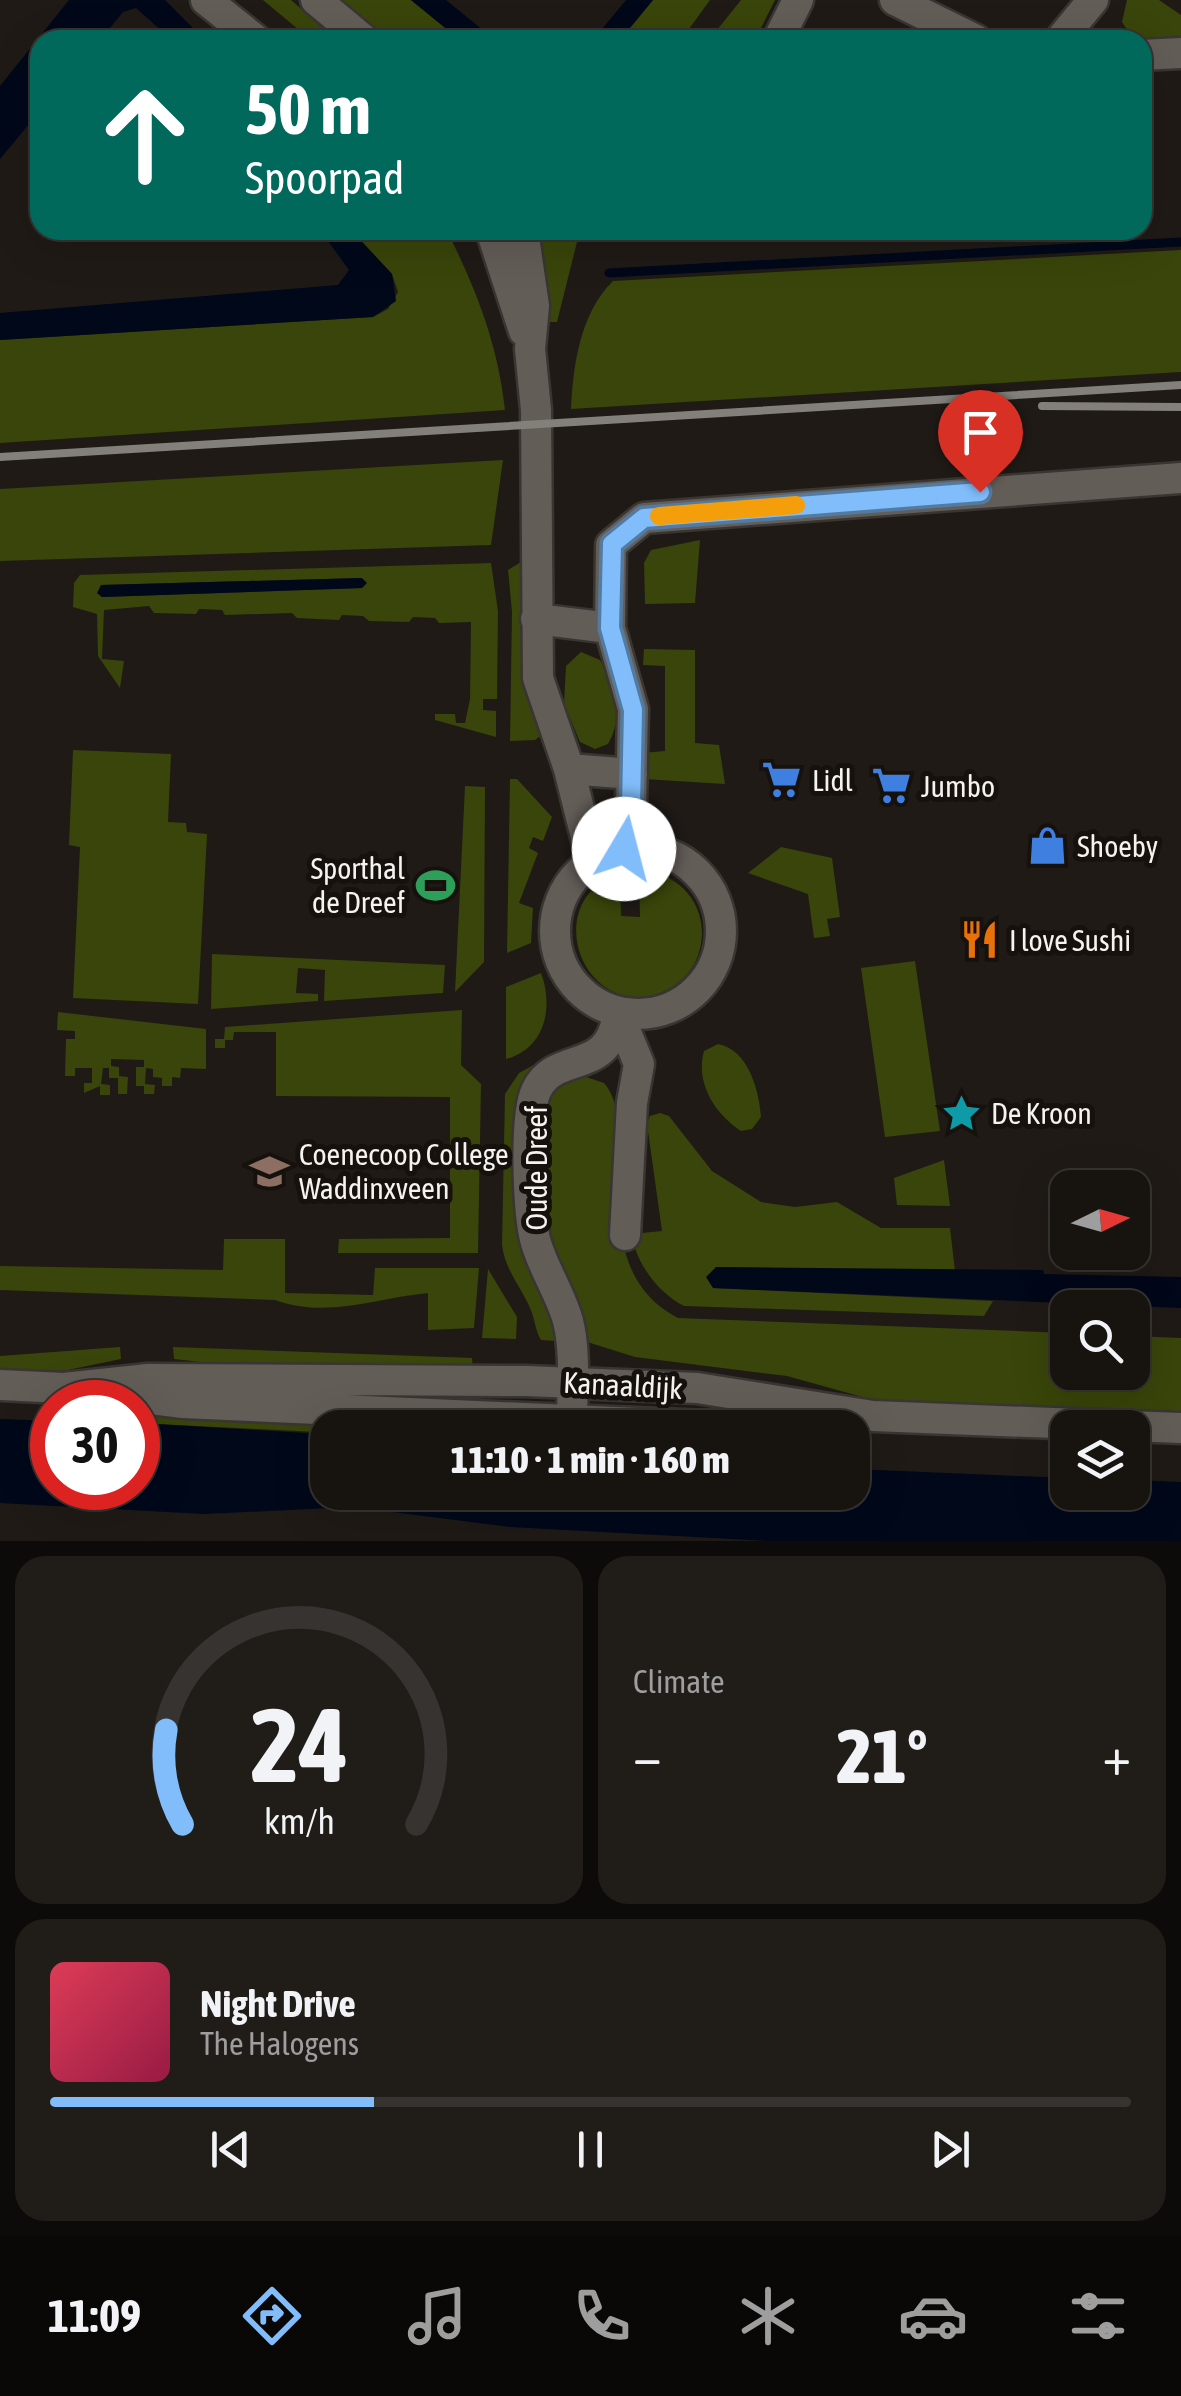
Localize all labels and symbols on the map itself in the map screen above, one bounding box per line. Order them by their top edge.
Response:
pin [938,390,1023,493]
supermarket icon: Lidl [761,759,803,801]
place label: Lidl [812,763,853,797]
supermarket icon: Jumbo [870,765,912,807]
place label: Jumbo [921,769,995,803]
position arrow [572,797,676,901]
shop icon: Shoeby [1026,825,1068,867]
place label: Shoeby [1077,829,1158,863]
place label: Sporthal de Dreef [310,851,405,919]
sports icon: Sporthal de Dreef [414,864,456,906]
restaurant icon: I love Sushi [958,919,1000,961]
place label: I love Sushi [1009,923,1131,957]
place icon: De Kroon [940,1092,982,1134]
place label: De Kroon [991,1096,1092,1130]
street label: Oude Dreef [519,1106,553,1230]
place label: Coenecoop College Waddinxveen [299,1137,509,1205]
school or university icon: Coenecoop College Waddinxveen [248,1150,290,1192]
north arrow [1050,1170,1150,1270]
street label: Kanaaldijk [563,1365,683,1405]
speed limit sign: 30 [30,1380,160,1510]

